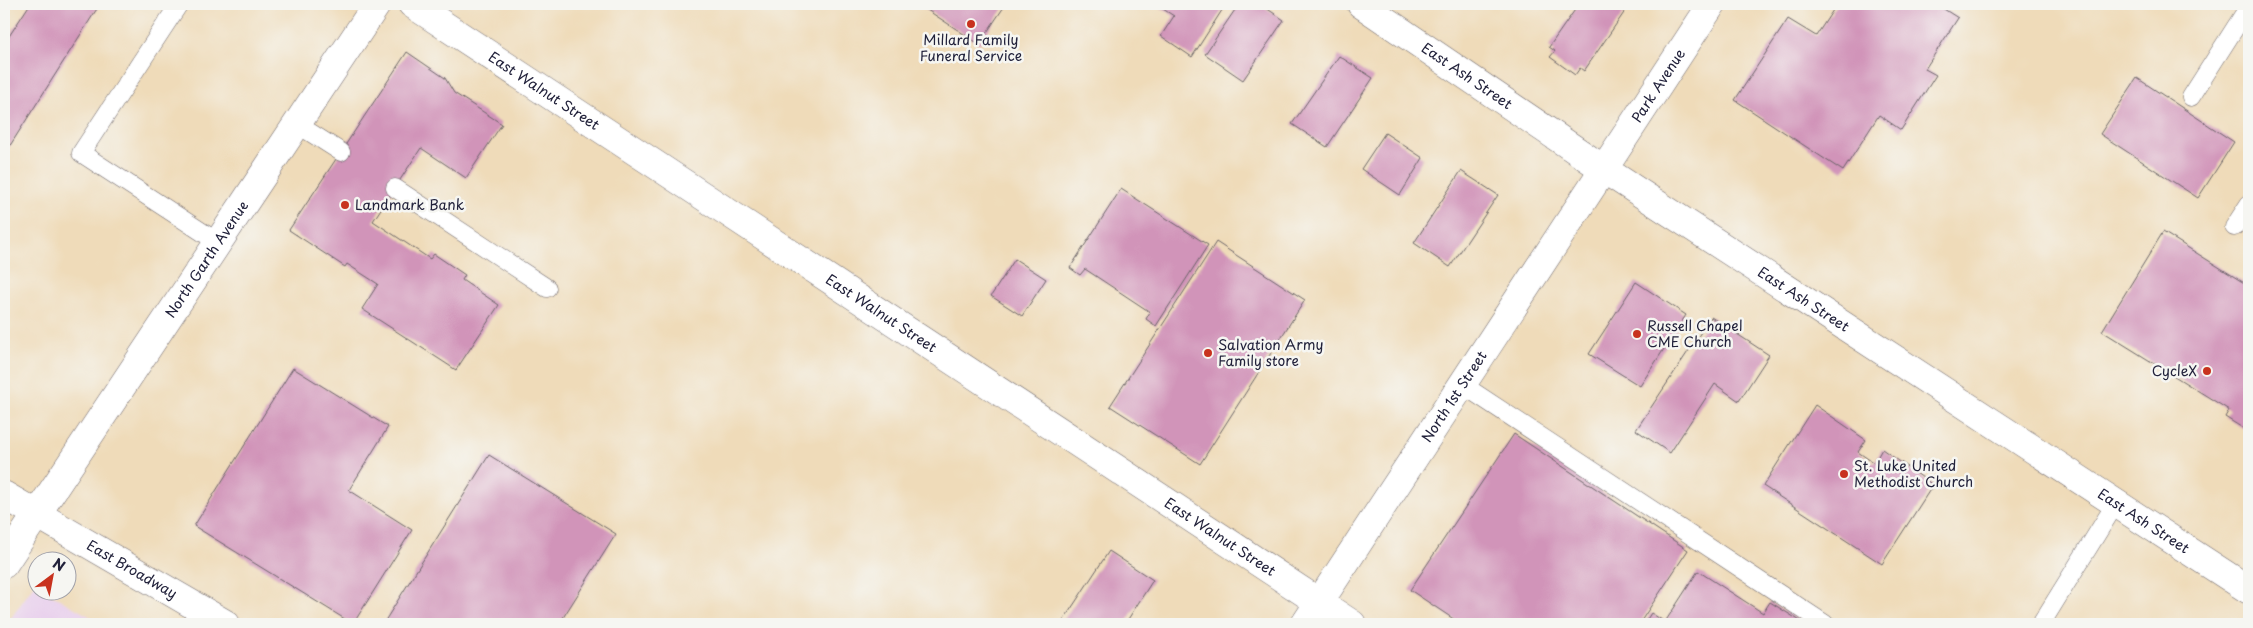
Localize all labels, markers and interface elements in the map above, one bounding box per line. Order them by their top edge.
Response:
marker: Millard Family Funeral Service [965,18,977,30]
place label: Millard Family Funeral Service [920,29,1022,66]
street label: East Ash Street [1418,37,1517,114]
street label: Park Avenue [1626,44,1690,126]
street label: East Walnut Street [484,46,604,135]
place label: Landmark Bank [355,194,465,215]
street label: North Garth Avenue [160,196,253,322]
marker: Landmark Bank [339,199,351,211]
street label: East Ash Street [1754,261,1854,337]
street label: East Walnut Street [822,269,941,358]
place label: Russell Chapel CME Church [1647,315,1742,352]
marker: Russell Chapel CME Church [1631,328,1643,340]
place label: Salvation Army Family store [1218,334,1324,371]
street label: North 1st Street [1416,346,1492,446]
marker: Salvation Army Family store [1202,347,1214,359]
place label: CycleX [2152,360,2198,381]
marker: CycleX [2201,365,2213,377]
place label: St. Luke United Methodist Church [1854,455,1973,492]
marker: St. Luke United Methodist Church [1838,468,1850,480]
street label: East Ash Street [2094,483,2194,559]
street label: East Walnut Street [1161,492,1280,581]
street label: East Broadway [83,534,181,603]
north arrow [28,550,78,600]
text: N [49,553,69,576]

